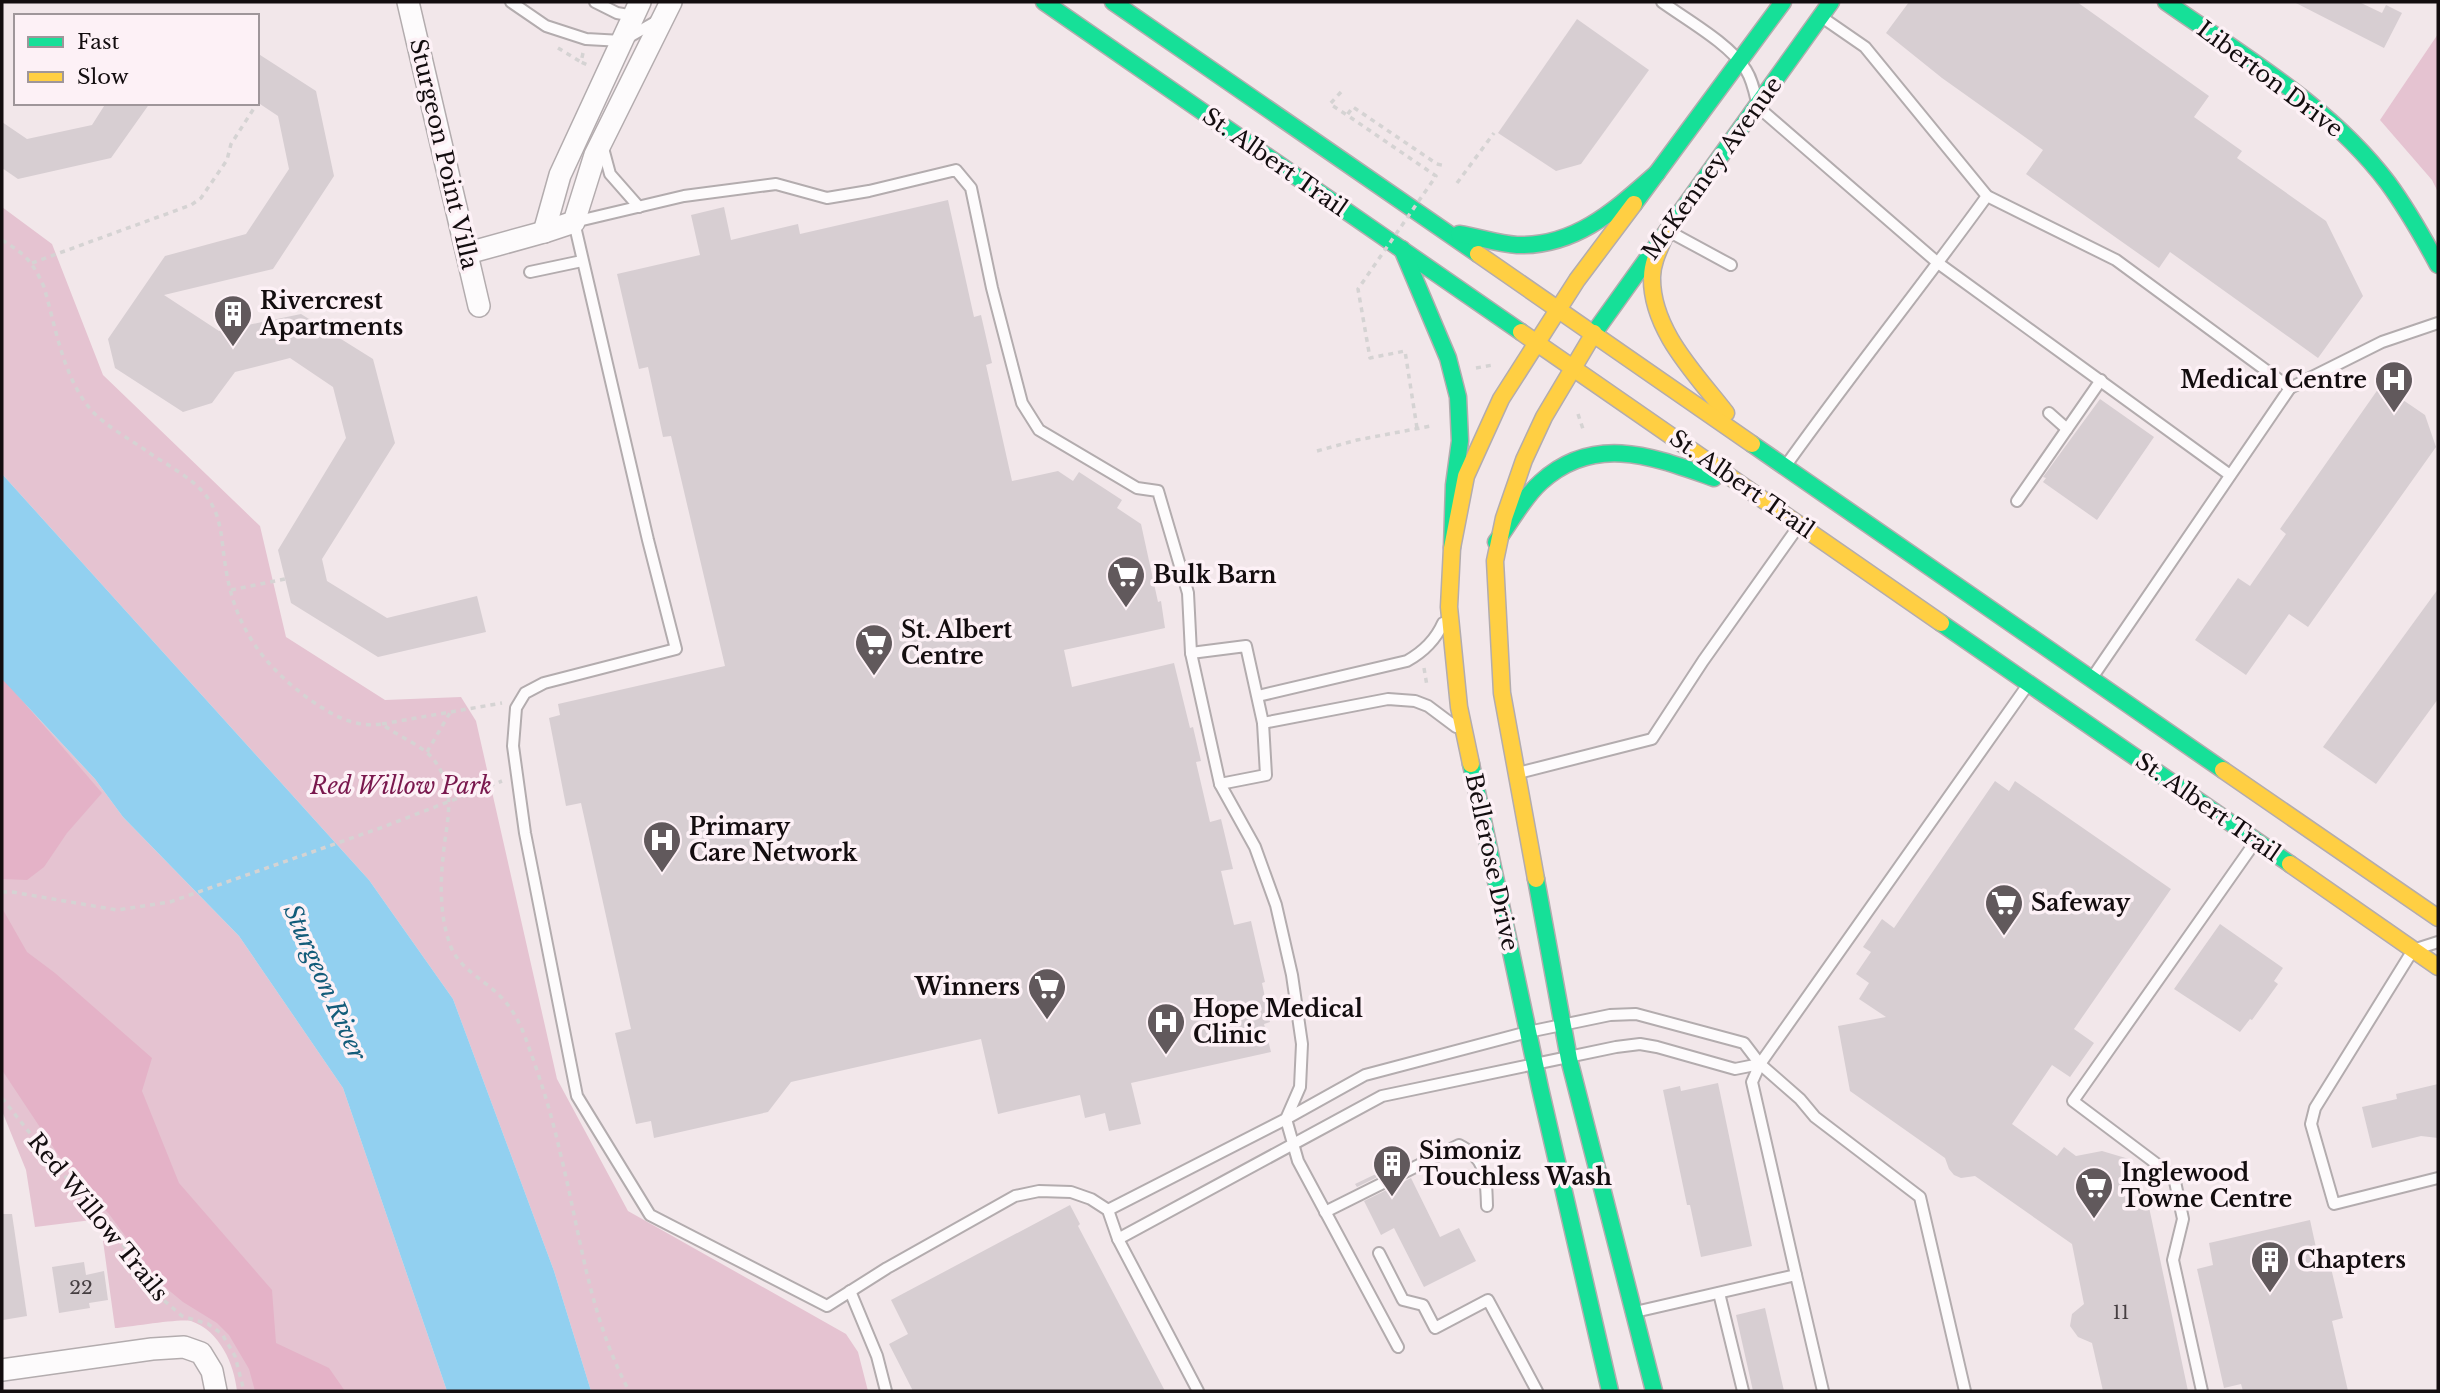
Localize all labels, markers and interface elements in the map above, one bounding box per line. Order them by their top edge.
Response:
legend [14,14,259,105]
street label: Liberton Drive [2191,15,2349,143]
text: Fast [77,29,119,55]
street label: Sturgeon Point Villa [404,36,484,272]
text: Slow [77,64,129,90]
street label: McKenney Avenue [1636,71,1788,265]
street label: St. Albert Trail [1197,102,1353,222]
place label: Rivercrest Apartments [259,287,403,341]
building icon: Rivercrest Apartments [212,293,254,348]
hospital icon: Medical Centre [2373,359,2415,414]
place label: Medical Centre [2180,366,2367,394]
street label: St. Albert Trail [1664,424,1820,544]
supermarket icon: Bulk Barn [1105,554,1147,609]
place label: Bulk Barn [1153,561,1277,589]
place label: St. Albert Centre [901,616,1012,670]
supermarket icon: St. Albert Centre [853,622,895,677]
street label: St. Albert Trail [2130,747,2286,867]
street label: Bellerose Drive [1460,771,1524,953]
park label: Red Willow Park [309,772,492,800]
place label: Primary Care Network [689,813,858,867]
hospital icon: Primary Care Network [641,819,683,874]
supermarket icon: Safeway [1983,882,2025,937]
place label: Safeway [2031,889,2131,917]
water label: Sturgeon River [278,900,373,1065]
supermarket icon: Winners [1026,966,1068,1021]
place label: Winners [914,973,1020,1001]
place label: Hope Medical Clinic [1193,995,1363,1049]
hospital icon: Hope Medical Clinic [1145,1001,1187,1056]
street label: Red Willow Trails [22,1127,174,1307]
place label: Simoniz Touchless Wash [1419,1137,1612,1191]
building icon: Simoniz Touchless Wash [1371,1143,1413,1198]
place label: Inglewood Towne Centre [2121,1159,2292,1213]
supermarket icon: Inglewood Towne Centre [2073,1165,2115,1220]
building icon: Chapters [2249,1239,2291,1294]
place label: Chapters [2297,1246,2406,1274]
house number: 22 [69,1276,93,1299]
house number: 11 [2113,1301,2129,1324]

